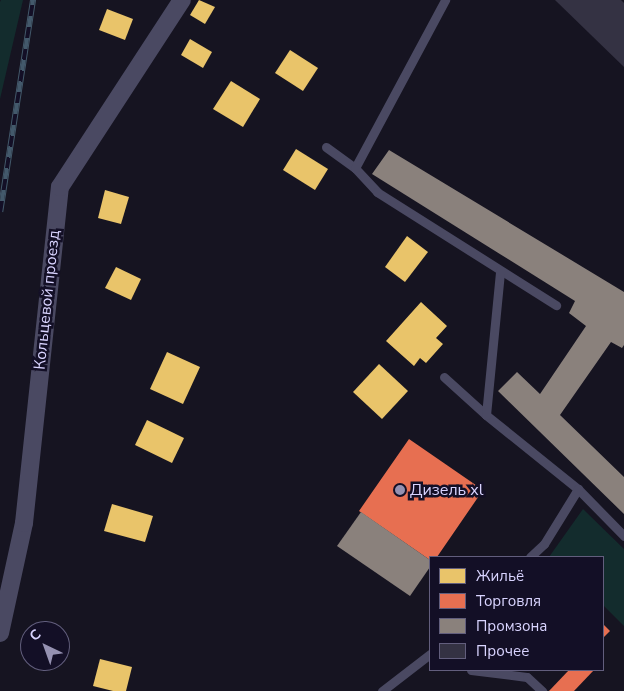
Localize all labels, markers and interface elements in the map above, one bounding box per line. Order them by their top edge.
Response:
street label: Кольцевой проезд [30,229,64,371]
place label: Дизель xl [410,480,483,500]
marker: Дизель xl [394,484,406,496]
legend [429,556,604,671]
text: Жильё [476,566,524,586]
text: Торговля [476,591,541,611]
text: Промзона [476,616,547,636]
north arrow [20,621,70,671]
text: С [25,625,45,645]
text: Прочее [476,641,529,661]

